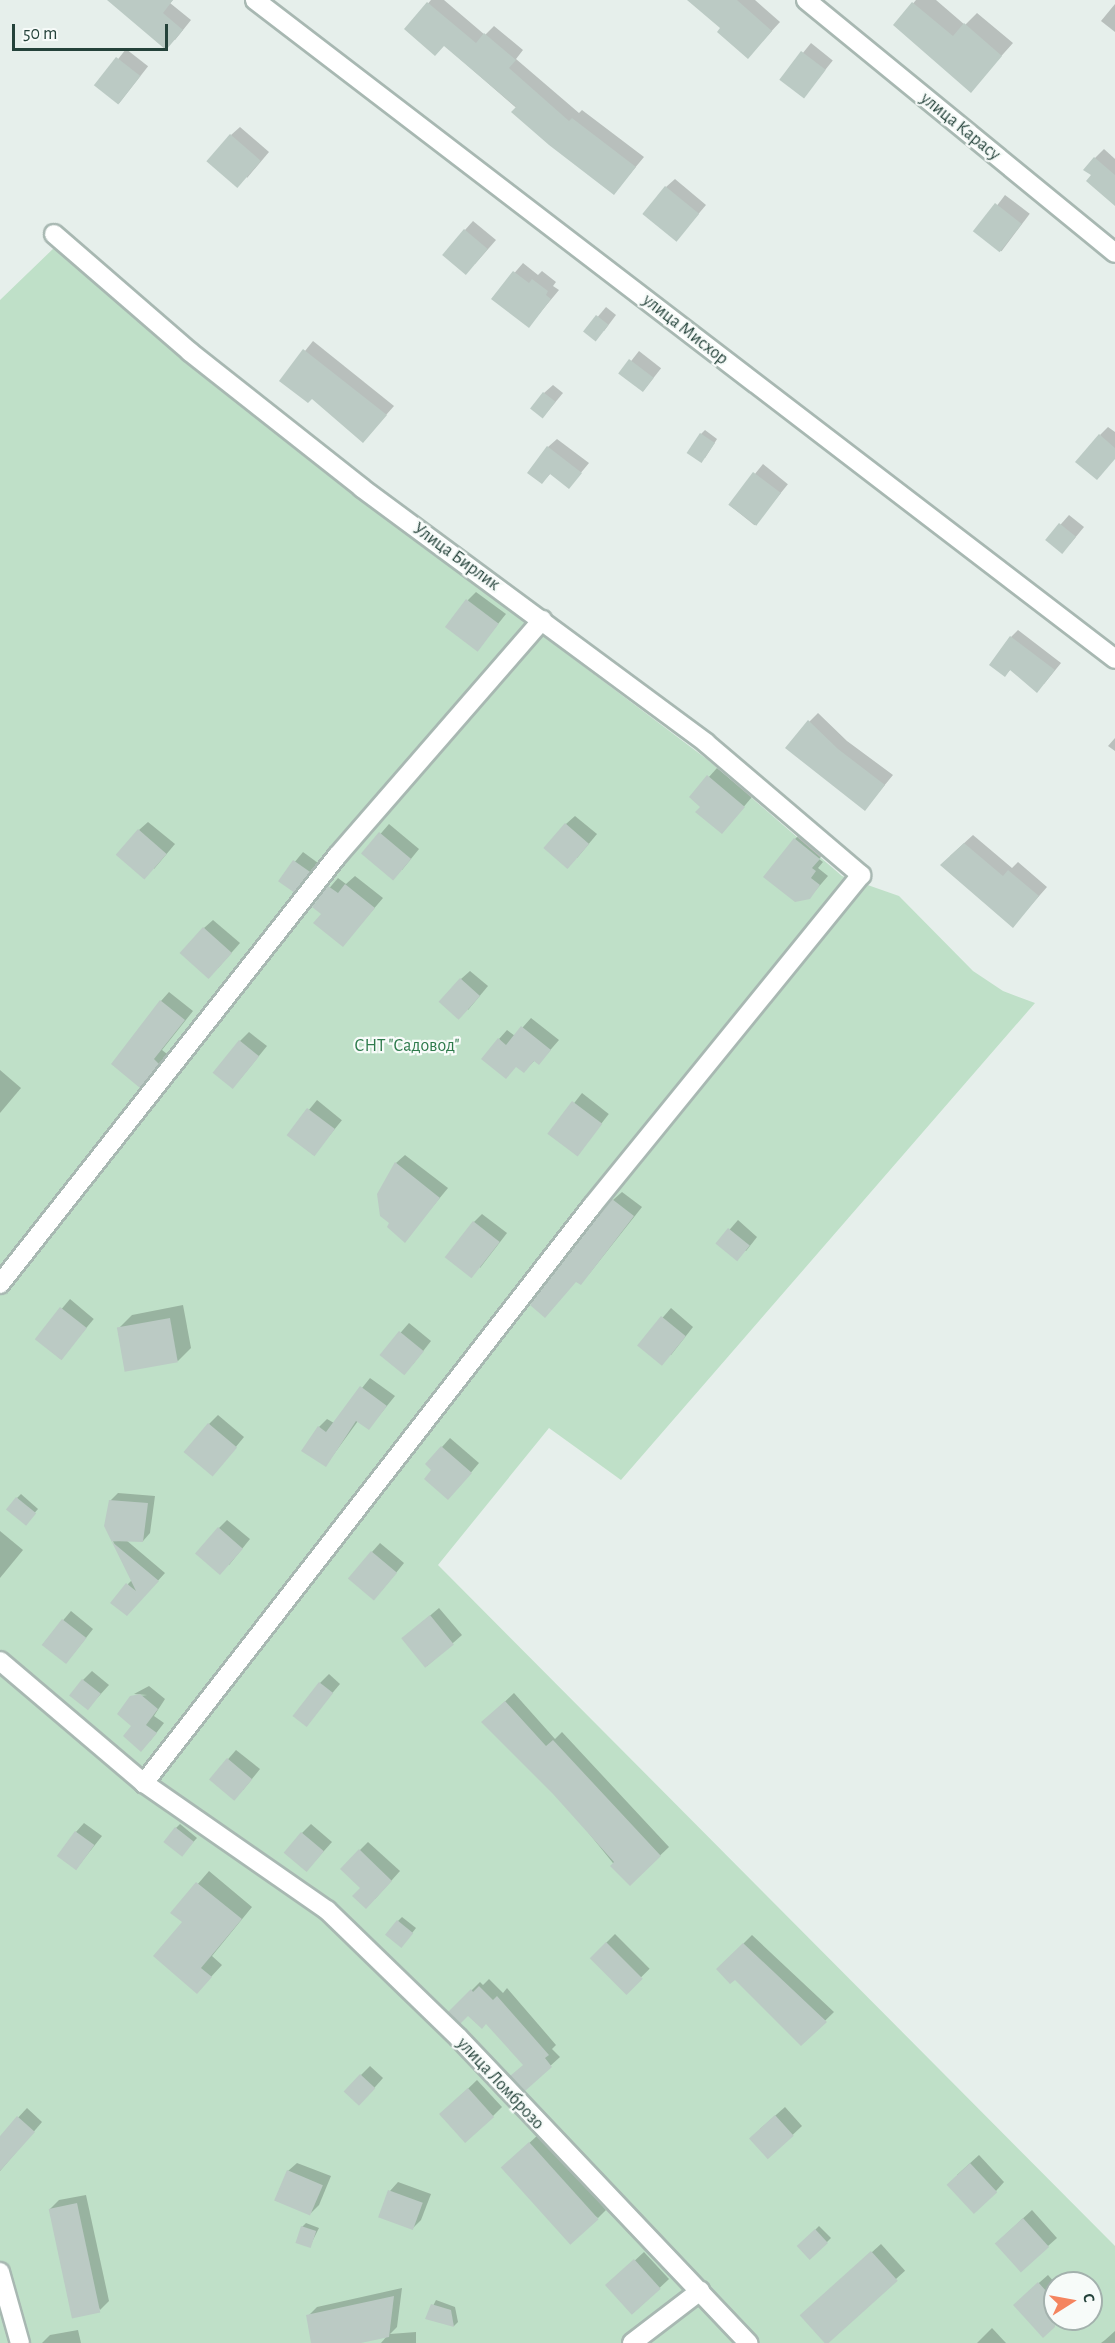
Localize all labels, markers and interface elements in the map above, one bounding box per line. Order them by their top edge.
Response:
scale bar [15,12,171,50]
text: 50 m [23,25,57,43]
street label: улица Карасу [916,88,1004,166]
street label: улица Мисхор [638,290,732,370]
street label: Улица Бирлик [408,518,504,596]
park label: СНТ "Садовод" [354,1035,460,1057]
street label: улица Ломброзо [452,2033,548,2135]
north arrow [1043,2271,1103,2331]
text: С [1080,2292,1097,2304]

